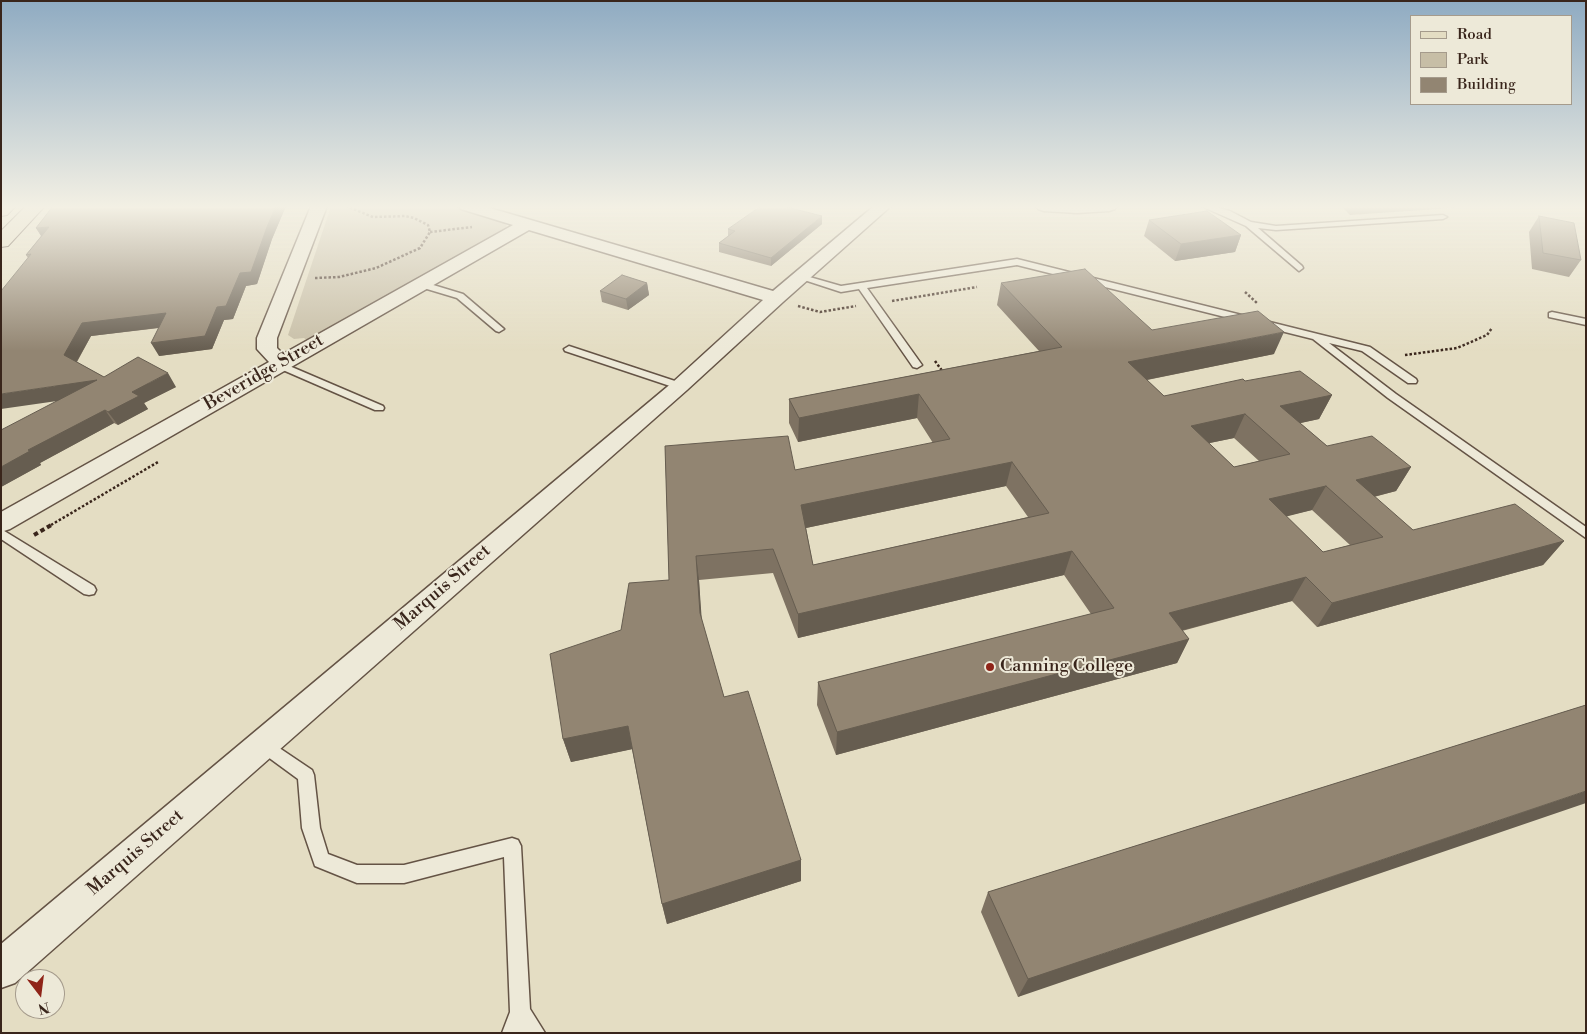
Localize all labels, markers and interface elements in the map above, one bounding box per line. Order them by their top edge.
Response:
legend [1410,15,1572,105]
text: Road [1457,25,1492,44]
text: Park [1457,50,1488,69]
text: Building [1457,75,1516,94]
street label: Beveridge Street [200,330,328,416]
street label: Marquis Street [390,540,496,636]
place label: Canning College [1000,656,1133,678]
marker: Canning College [984,661,996,673]
street label: Marquis Street [83,805,189,901]
north arrow [15,969,65,1019]
text: N [36,997,51,1018]

